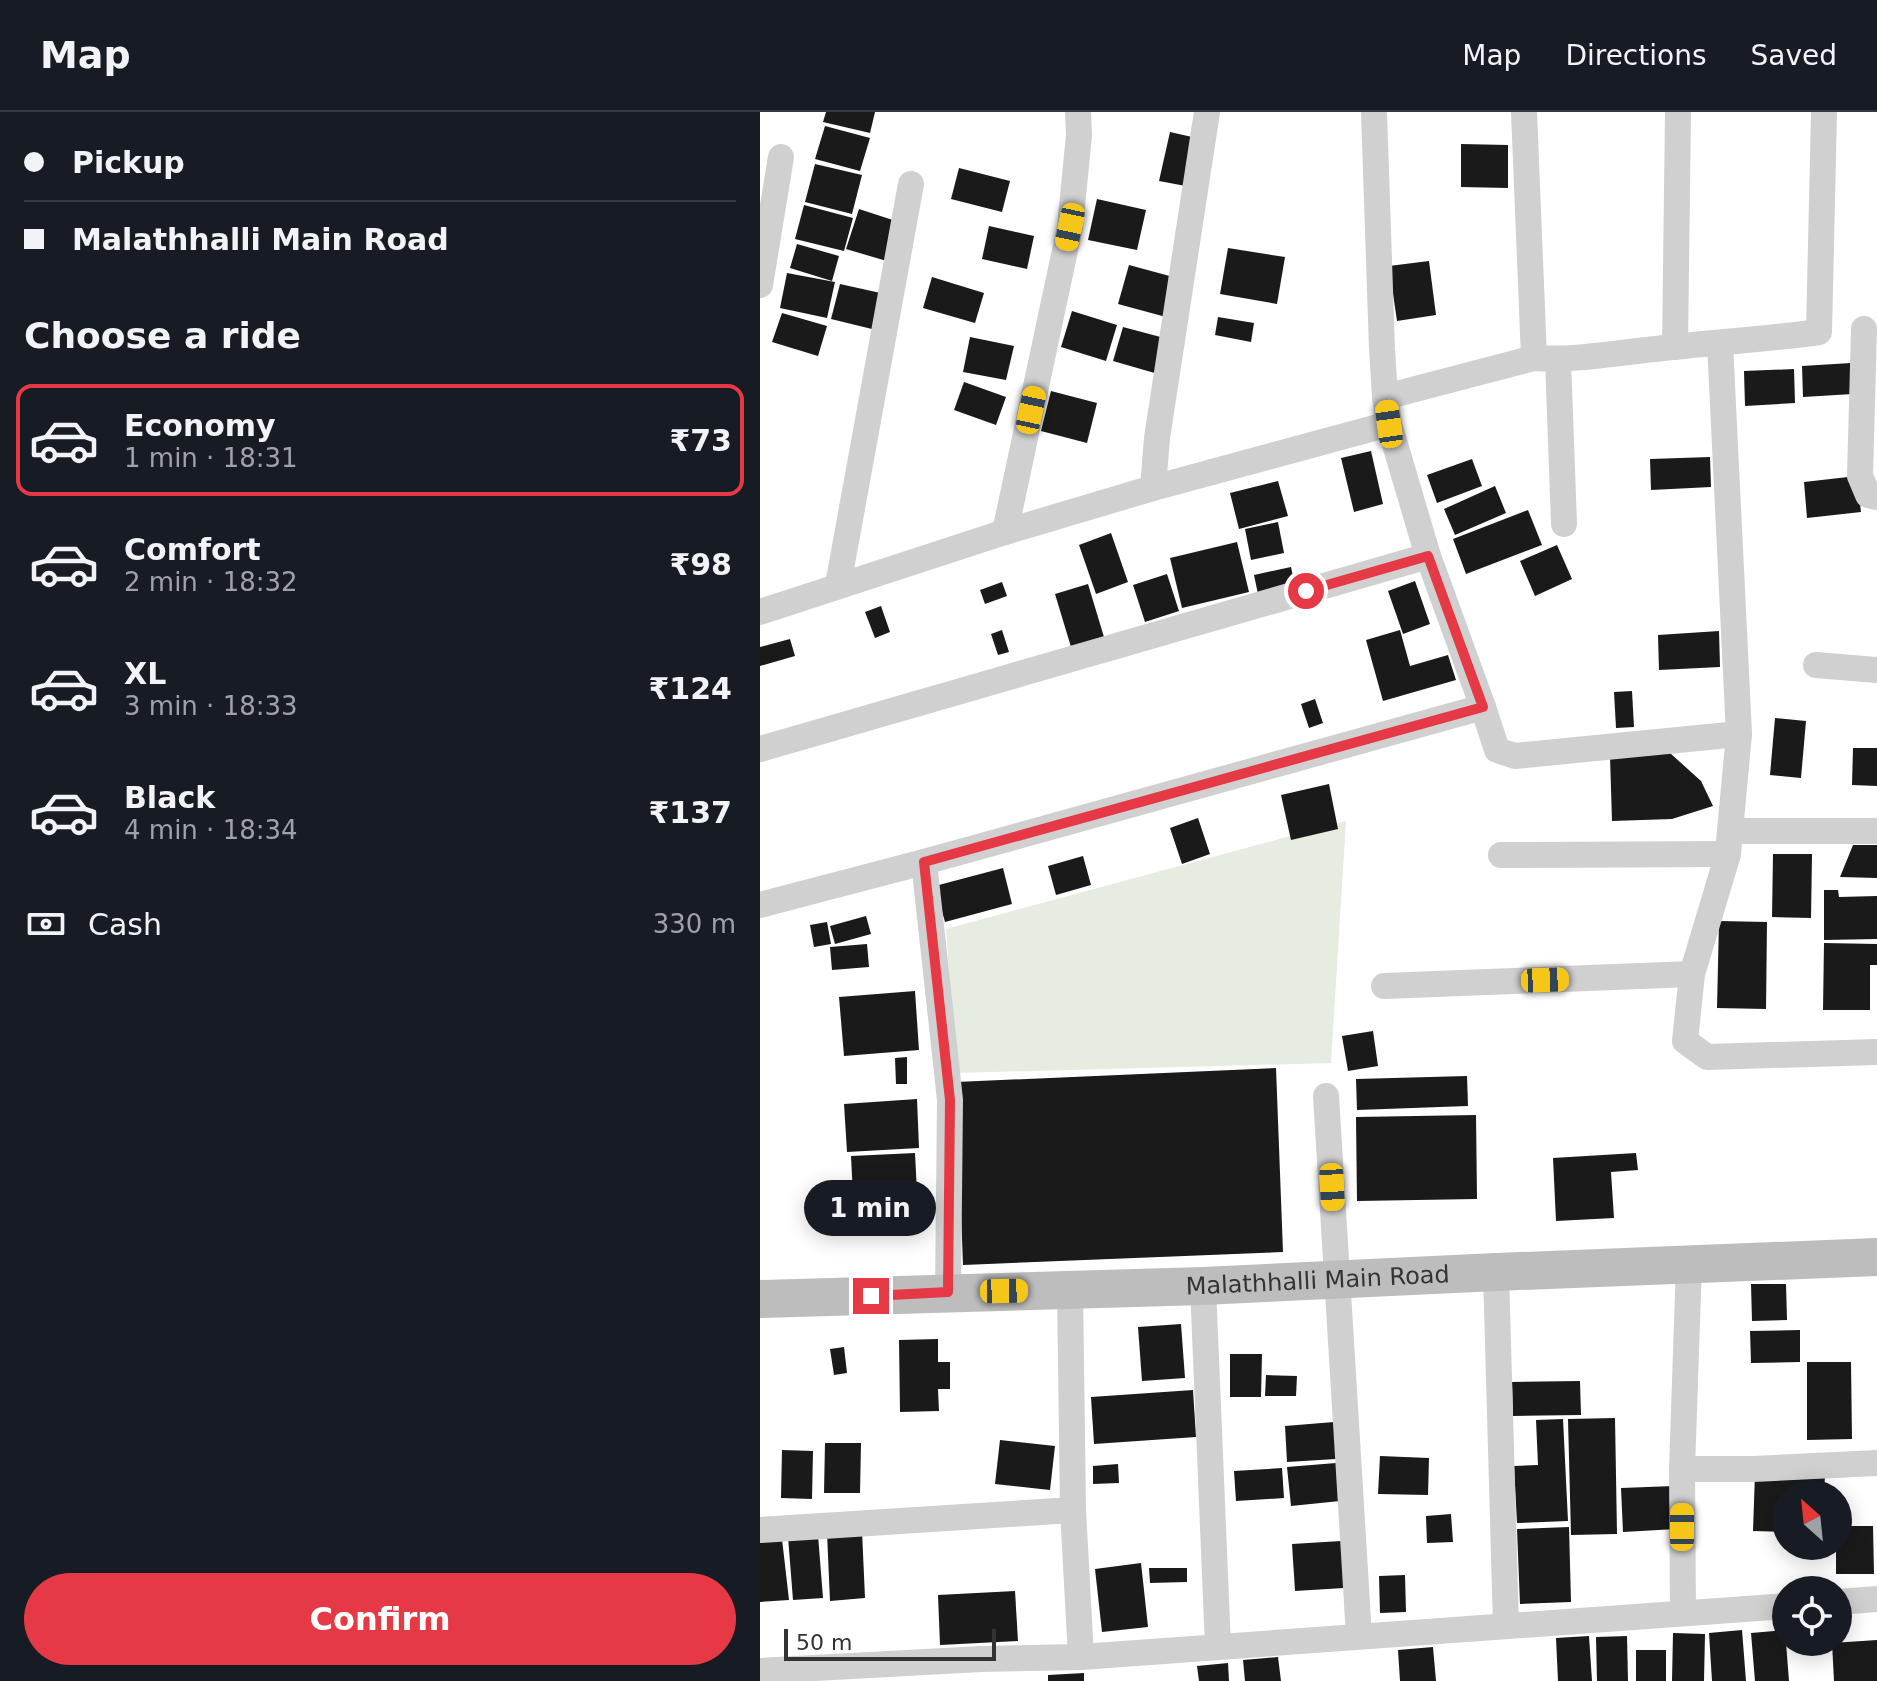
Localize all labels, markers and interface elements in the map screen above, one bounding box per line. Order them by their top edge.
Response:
text: Map [40,33,131,77]
text: Map [1462,39,1521,72]
text: Directions [1565,39,1706,72]
text: Saved [1750,39,1837,72]
text: Pickup [72,145,185,180]
car [1053,201,1087,253]
text: Malathhalli Main Road [72,222,449,257]
text: Choose a ride [24,315,301,356]
car [1014,384,1048,436]
car [1374,399,1404,449]
icon: car [28,404,100,476]
text: Economy [124,408,276,443]
text: ₹73 [669,423,732,458]
text: 1 min · 18:31 [124,443,298,473]
icon: car [28,528,100,600]
text: Comfort [124,532,261,567]
text: ₹98 [669,547,732,582]
text: 2 min · 18:32 [124,567,298,597]
route start [1288,573,1324,609]
icon: car [28,652,100,724]
text: XL [124,656,166,691]
text: ₹124 [649,671,732,706]
text: 3 min · 18:33 [124,691,298,721]
icon: car [28,776,100,848]
text: Black [124,780,215,815]
text: ₹137 [649,795,732,830]
text: 4 min · 18:34 [124,815,298,845]
icon: cash [24,902,68,946]
text: Cash [88,907,162,942]
text: 330 m [653,909,736,939]
car [1521,967,1569,993]
car [1319,1162,1345,1212]
callout: 1 min [805,1180,937,1236]
text: 1 min [829,1193,911,1223]
street label: Malathhalli Main Road [1185,1260,1450,1301]
route end [853,1278,889,1314]
car [980,1279,1028,1303]
north arrow [1772,1480,1852,1560]
map controls [1772,1480,1852,1656]
car [1670,1503,1694,1551]
button: Confirm [24,1573,736,1665]
button: locate [1772,1576,1852,1656]
scale bar [784,1625,996,1661]
text: 50 m [796,1630,852,1655]

